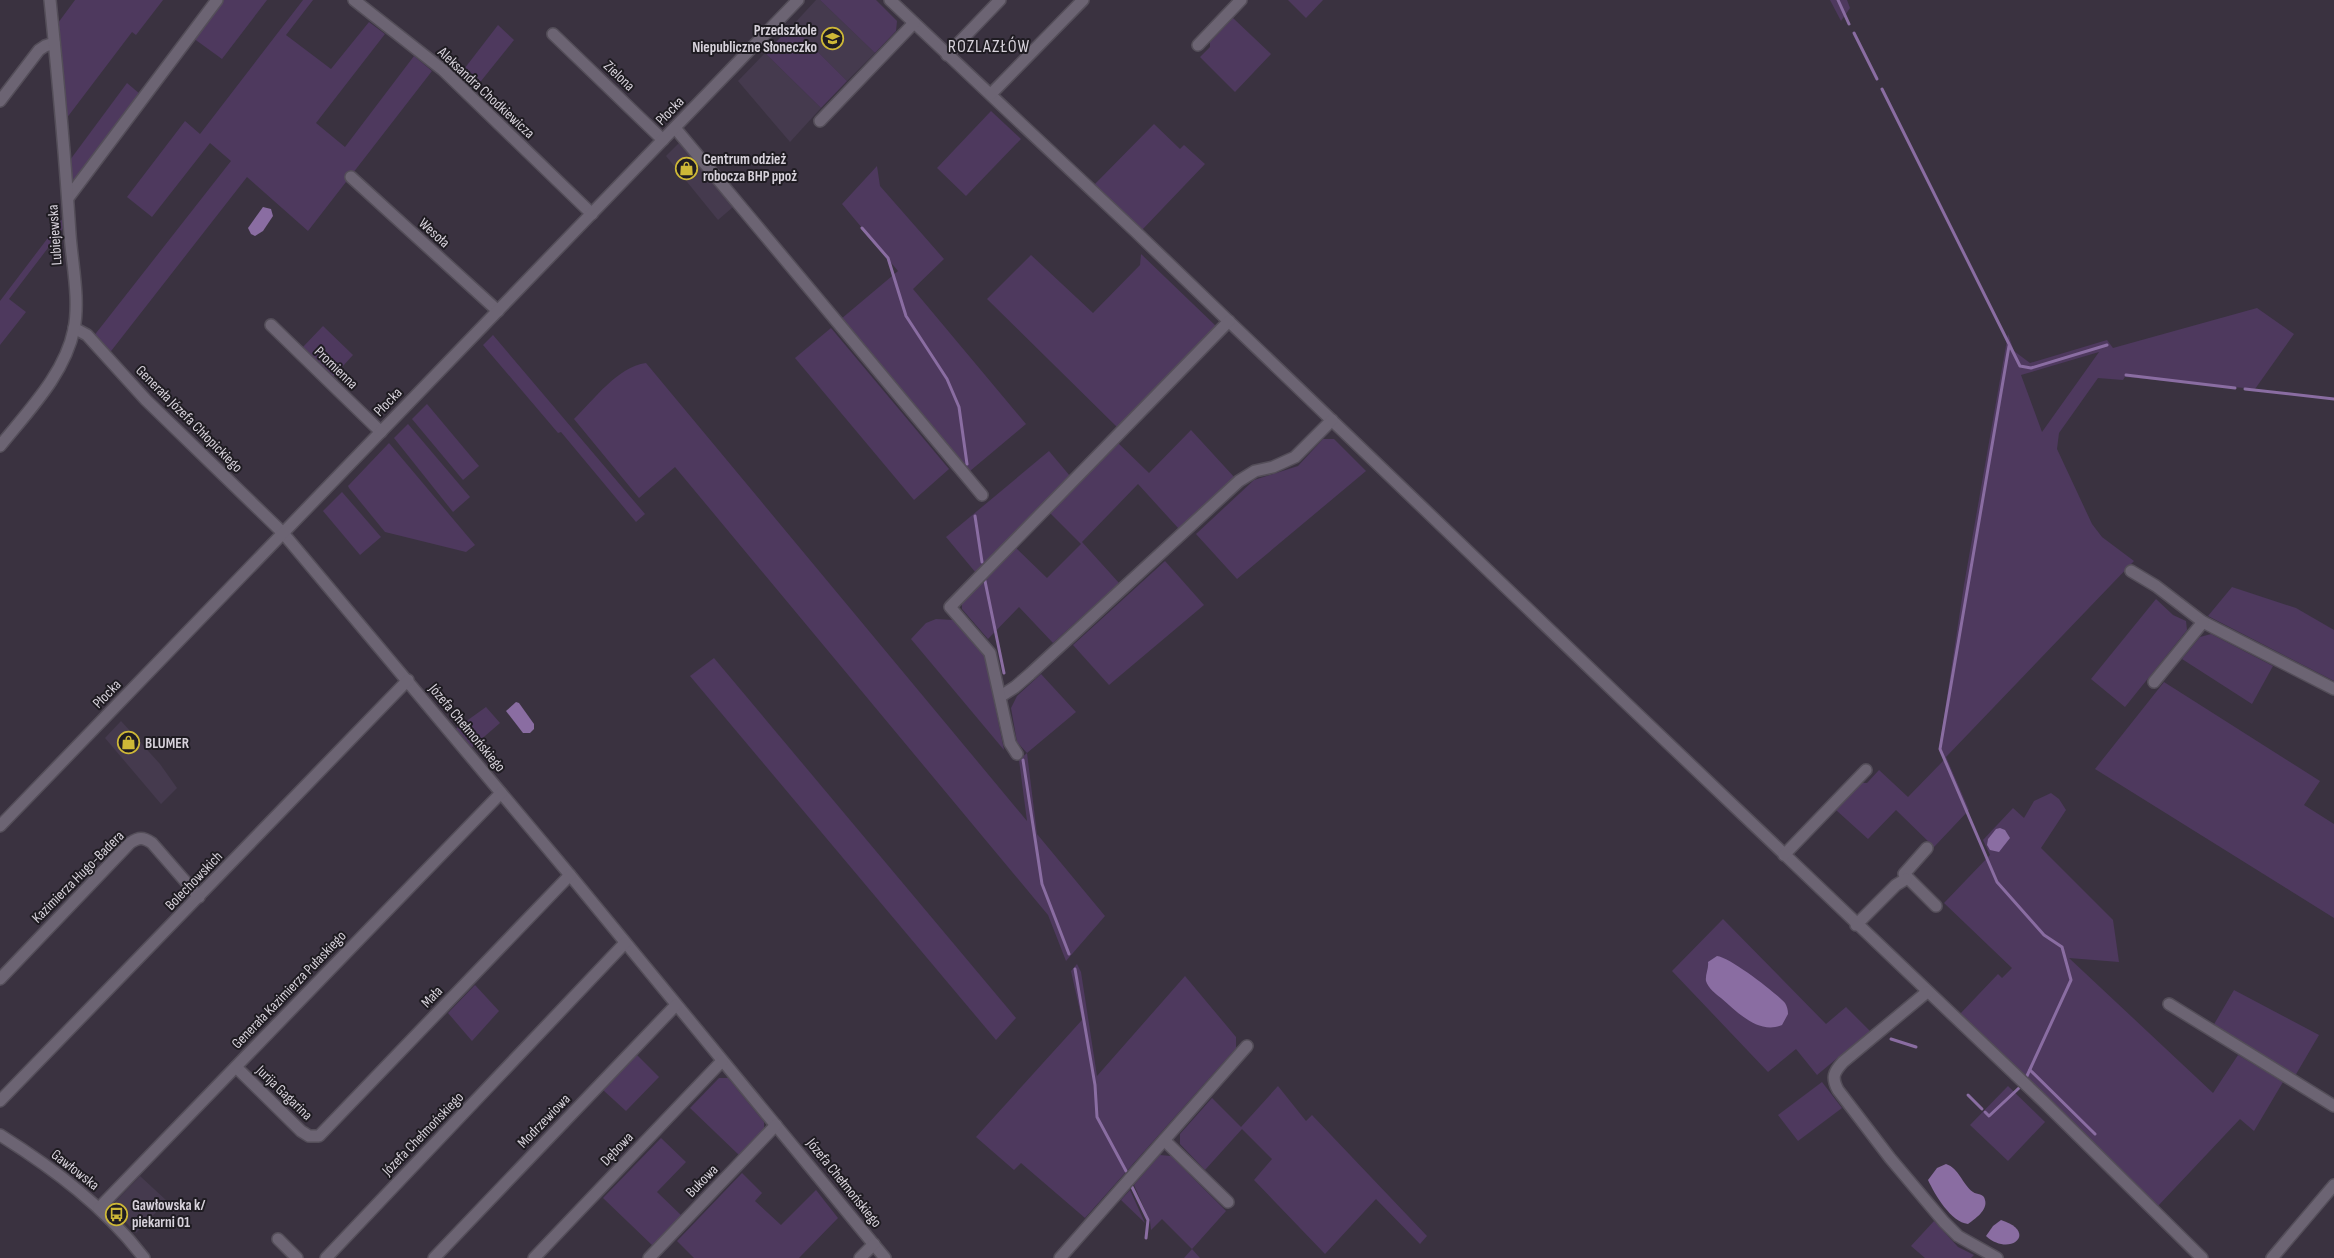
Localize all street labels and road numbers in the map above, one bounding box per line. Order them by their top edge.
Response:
street label: Aleksandra Chodkiewicza [433,42,539,143]
street label: Zielona [599,57,639,96]
street label: Płocka [652,92,688,129]
street label: Lubiejewska [43,204,67,266]
street label: Wesoła [414,214,454,252]
street label: Promienna [310,343,362,394]
street label: Generała Józefa Chłopickiego [131,361,247,477]
street label: Płocka [370,383,406,420]
street label: Płocka [89,675,125,712]
street label: Józefa Chełmońskiego [424,679,510,776]
street label: Kazimierza Hugo-Badera [28,827,128,927]
street label: Bolechowskich [161,847,227,915]
street label: Generała Kazimierza Pułaskiego [228,927,350,1053]
street label: Mała [417,982,447,1012]
street label: Jurija Gagarina [251,1061,316,1125]
street label: Józefa Chełmońskiego [377,1088,468,1181]
street label: Modrzewiowa [513,1090,575,1152]
street label: Dębowa [596,1128,638,1170]
street label: Józefa Chełmońskiego [801,1134,886,1232]
street label: Gawłowska [47,1145,103,1195]
street label: Bukowa [682,1160,722,1201]

